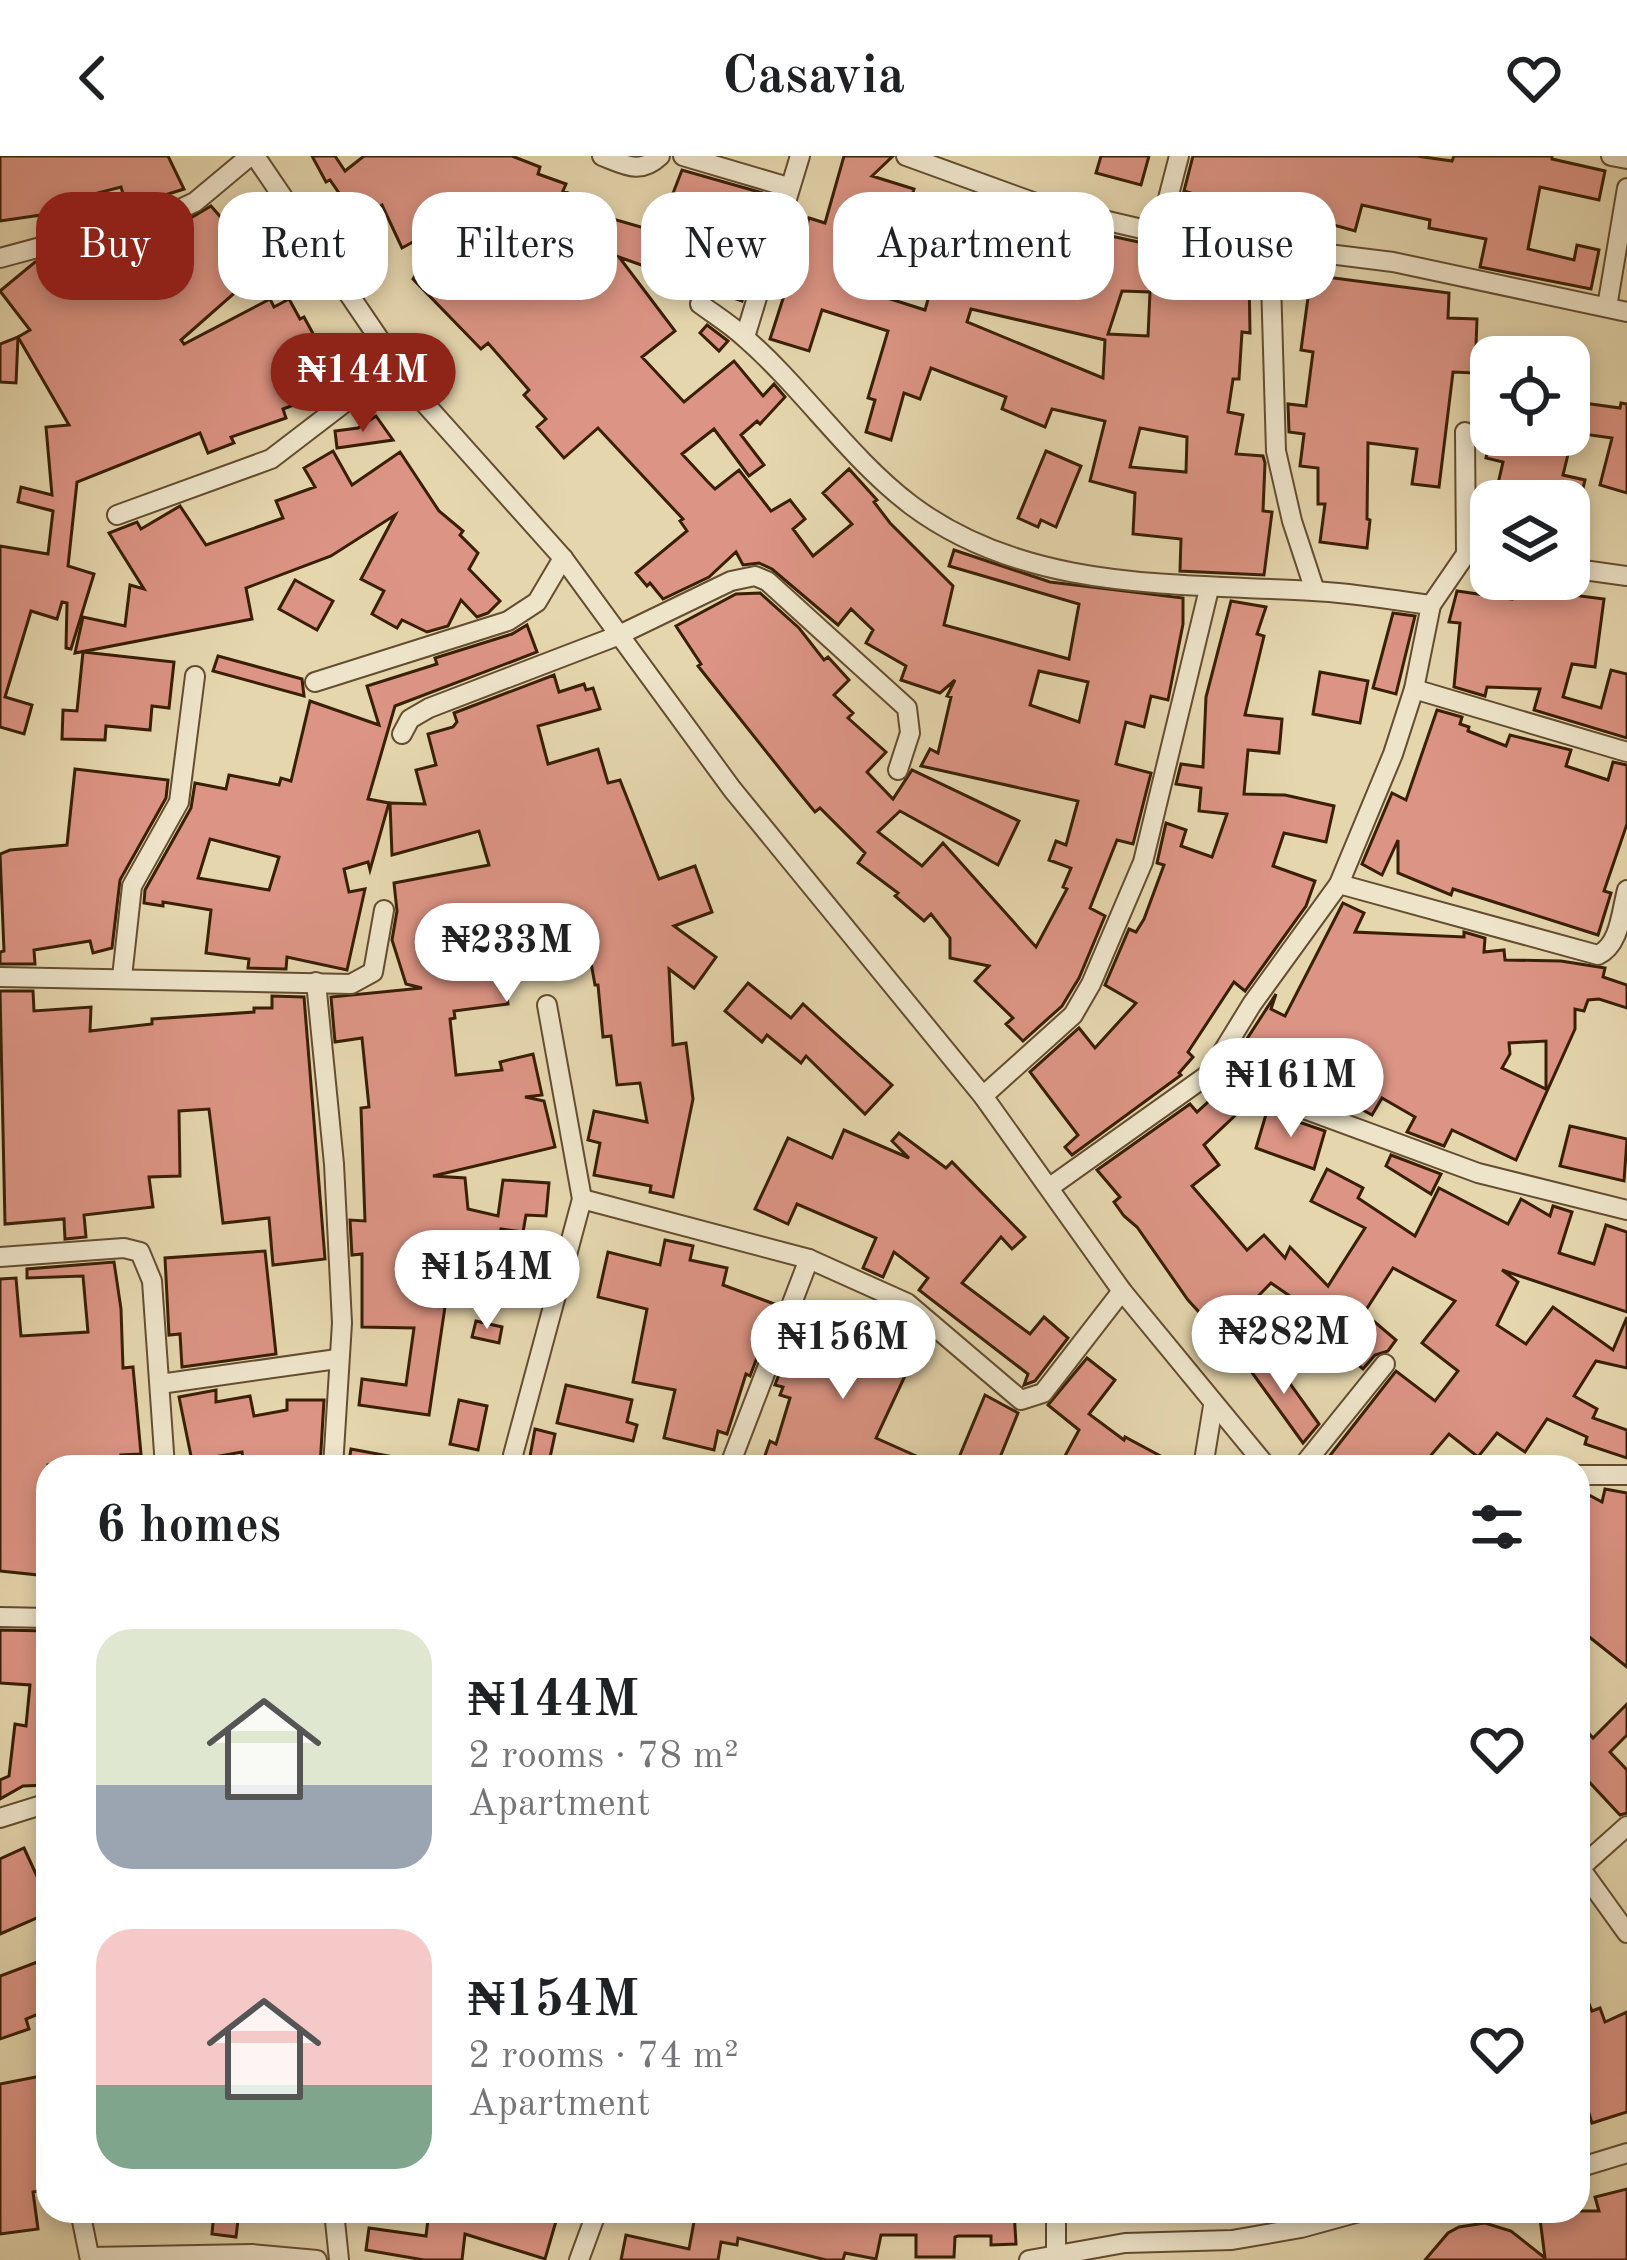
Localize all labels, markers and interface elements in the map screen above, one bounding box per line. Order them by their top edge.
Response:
icon: back [60,45,126,111]
icon: heart [1501,45,1567,111]
text: Casavia [722,51,905,105]
chip: Buy [36,192,194,300]
chip: Rent [218,192,388,300]
chip: Filters [412,192,617,300]
chip: New [641,192,809,300]
chip: Apartment [833,192,1114,300]
chip: House [1138,192,1336,300]
pin: ₦144M [279,333,447,435]
map controls [1470,336,1590,600]
button: locate [1470,336,1590,456]
text: ₦144M [298,352,428,391]
button: layers [1470,480,1590,600]
pin: ₦233M [423,903,591,1005]
text: ₦233M [442,922,572,961]
pin: ₦161M [1207,1038,1375,1140]
text: ₦161M [1226,1057,1356,1096]
pin: ₦154M [403,1230,571,1332]
text: ₦154M [422,1249,552,1288]
pin: ₦282M [1200,1295,1368,1397]
pin: ₦156M [759,1300,927,1402]
text: ₦282M [1219,1314,1349,1353]
text: ₦156M [778,1319,908,1358]
icon: filters [1464,1494,1530,1560]
text: 6 homes [96,1502,281,1553]
text: ₦144M [468,1676,639,1727]
icon: home [192,1677,336,1821]
icon: heart [1464,1716,1530,1782]
text: 2 rooms · 78 m² [468,1737,739,1776]
text: Apartment [468,1785,651,1824]
text: ₦154M [468,1976,639,2027]
icon: home [192,1977,336,2121]
icon: heart [1464,2016,1530,2082]
text: 2 rooms · 74 m² [468,2037,739,2076]
text: Apartment [468,2085,651,2124]

